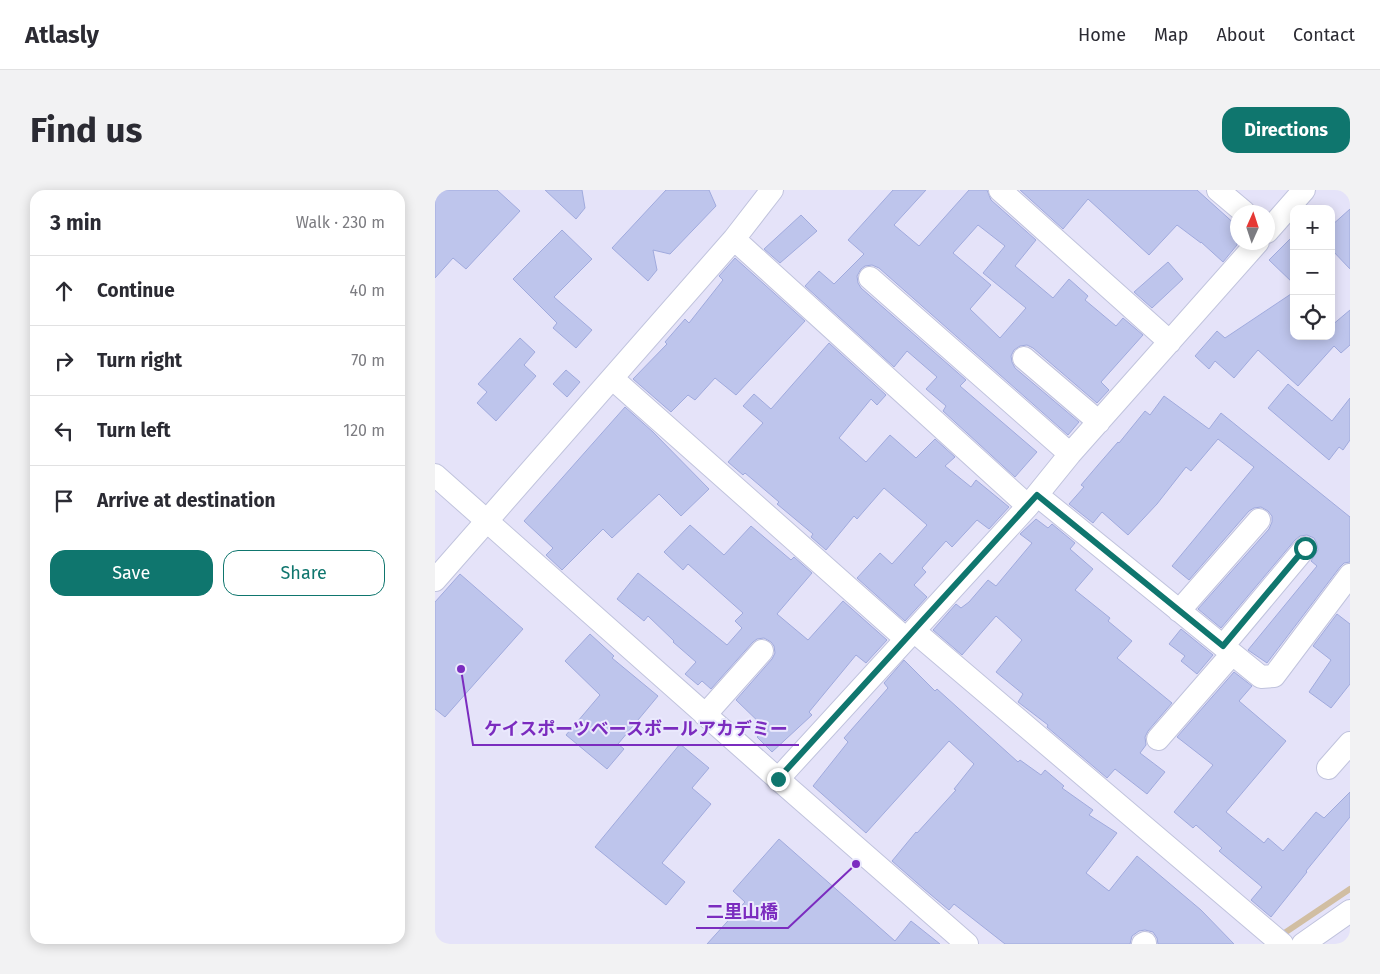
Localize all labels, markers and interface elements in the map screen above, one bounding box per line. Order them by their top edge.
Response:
text: Atlasly [25,21,99,49]
text: Home [1078,24,1126,46]
text: Map [1154,24,1188,46]
text: About [1216,24,1265,46]
text: Contact [1293,24,1355,46]
button: Directions [1222,107,1350,153]
text: Find us [30,109,142,151]
north arrow [1230,205,1275,250]
map controls [1290,205,1335,340]
button: + [1290,205,1335,250]
text: 3 min [50,210,102,236]
text: Walk · 230 m [296,213,385,232]
button: − [1290,250,1335,295]
icon: ahead [50,277,78,305]
text: Continue [97,279,175,302]
text: 40 m [350,281,385,300]
button: locate [1290,295,1335,340]
icon: right [50,347,78,375]
text: Turn right [97,349,182,372]
text: 70 m [351,351,385,370]
icon: left [50,417,78,445]
text: Turn left [97,419,171,442]
text: 120 m [343,421,385,440]
icon: arrive [50,487,78,515]
text: Arrive at destination [97,489,276,512]
route start [1294,537,1317,560]
button: Save [50,550,213,596]
button: Share [223,550,385,596]
callout: ケイスポーツベースボールアカデミー [473,712,799,745]
text: ケイスポーツベースボールアカデミー [484,718,788,740]
route end [767,768,790,791]
callout: 二里山橋 [696,895,788,928]
text: 二里山橋 [706,901,778,923]

